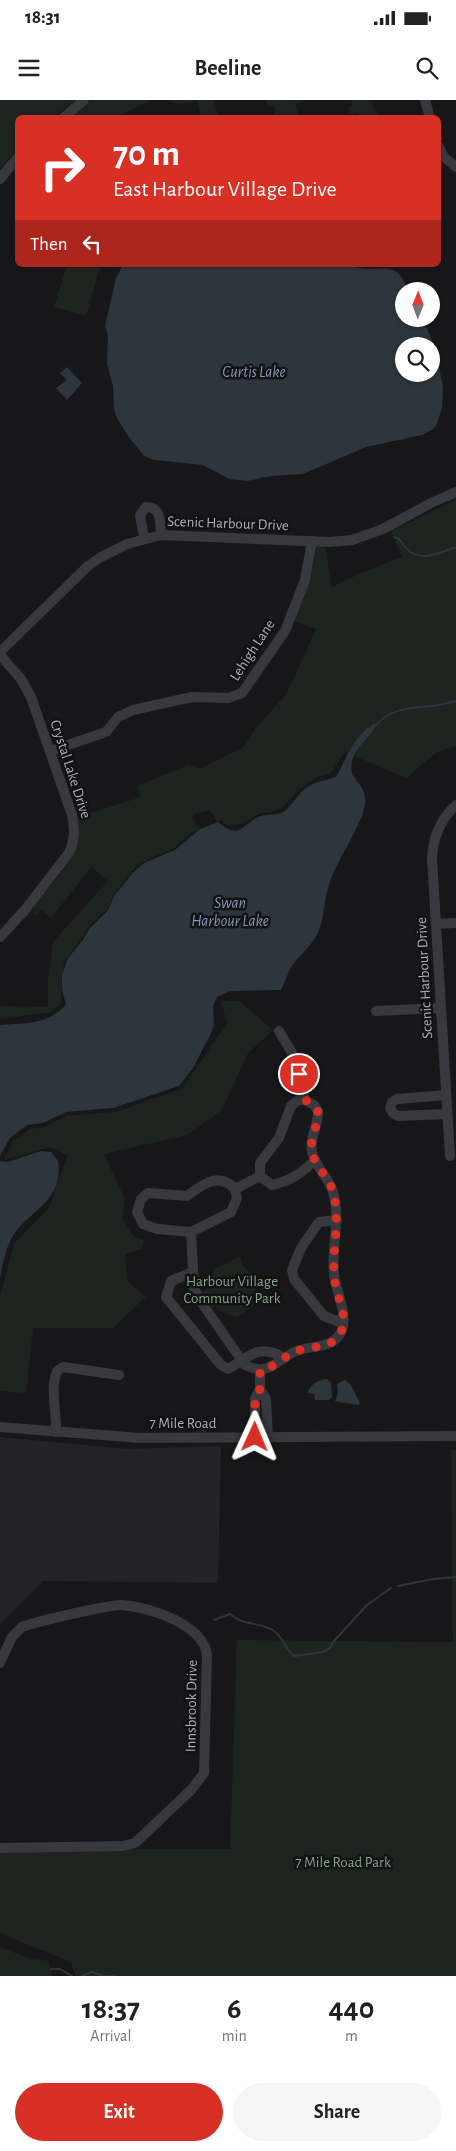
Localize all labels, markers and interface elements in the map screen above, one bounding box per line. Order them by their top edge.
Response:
text: 18:31 [25,8,61,27]
icon: menu [15,54,43,82]
icon: search [413,54,441,82]
text: Beeline [195,57,261,79]
icon: right [30,135,95,200]
text: 70 m [113,137,180,172]
text: East Harbour Village Drive [113,178,337,200]
icon: left [78,230,106,258]
text: Then [30,235,68,254]
north arrow [395,282,440,328]
map controls [395,282,440,382]
button: search [395,337,440,382]
water label: Curtis Lake [222,364,286,380]
street label: Scenic Harbour Drive [167,514,289,533]
street label: Lehigh Lane [227,617,278,684]
street label: Crystal Lake Drive [48,718,94,820]
water label: Swan Harbour Lake [191,895,269,929]
street label: Scenic Harbour Drive [414,917,435,1039]
pin [278,1053,320,1095]
icon: arrive [285,1060,313,1088]
park label: Harbour Village Community Park [184,1274,281,1306]
position arrow [228,1410,280,1462]
street label: 7 Mile Road [149,1416,217,1431]
street label: Innsbrook Drive [183,1660,200,1752]
park label: 7 Mile Road Park [295,1855,391,1870]
text: 18:37 [82,1994,140,2024]
text: 6 [227,1994,242,2024]
text: 440 [328,1994,374,2024]
text: Arrival [90,2028,131,2044]
text: min [222,2028,247,2044]
text: m [345,2028,358,2044]
button: Exit [15,2083,223,2141]
button: Share [233,2083,441,2141]

